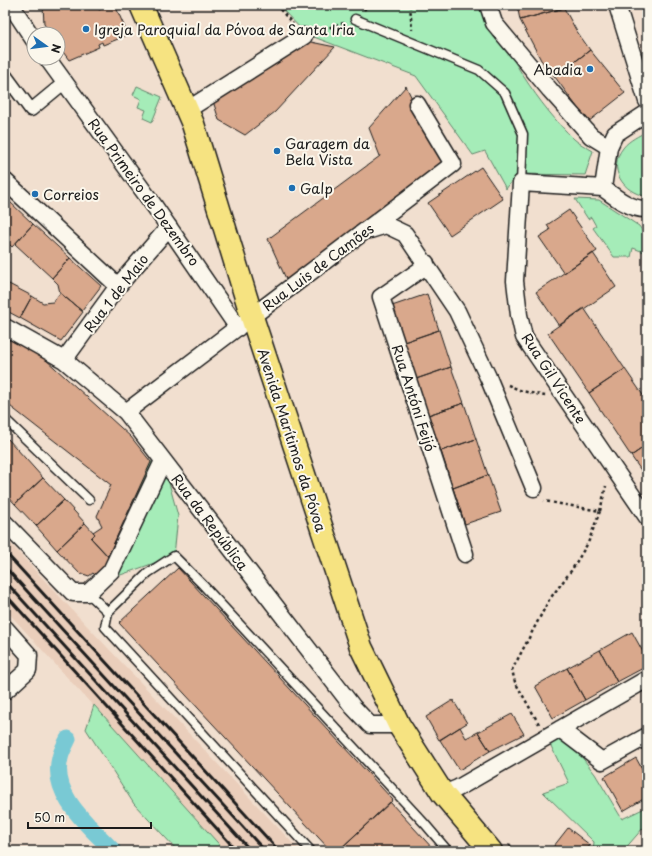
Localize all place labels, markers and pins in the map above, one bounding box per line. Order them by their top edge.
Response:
place label: Igreja Paroquial da Póvoa de Santa Iria [94,19,355,40]
marker: Igreja Paroquial da Póvoa de Santa Iria [81,24,91,34]
place label: Abadia [534,59,582,80]
marker: Abadia [585,64,595,74]
place label: Garagem da Bela Vista [285,133,370,170]
marker: Garagem da Bela Vista [272,146,282,156]
place label: Galp [300,178,333,199]
marker: Galp [287,183,297,193]
place label: Correios [43,184,99,205]
marker: Correios [30,189,40,199]

